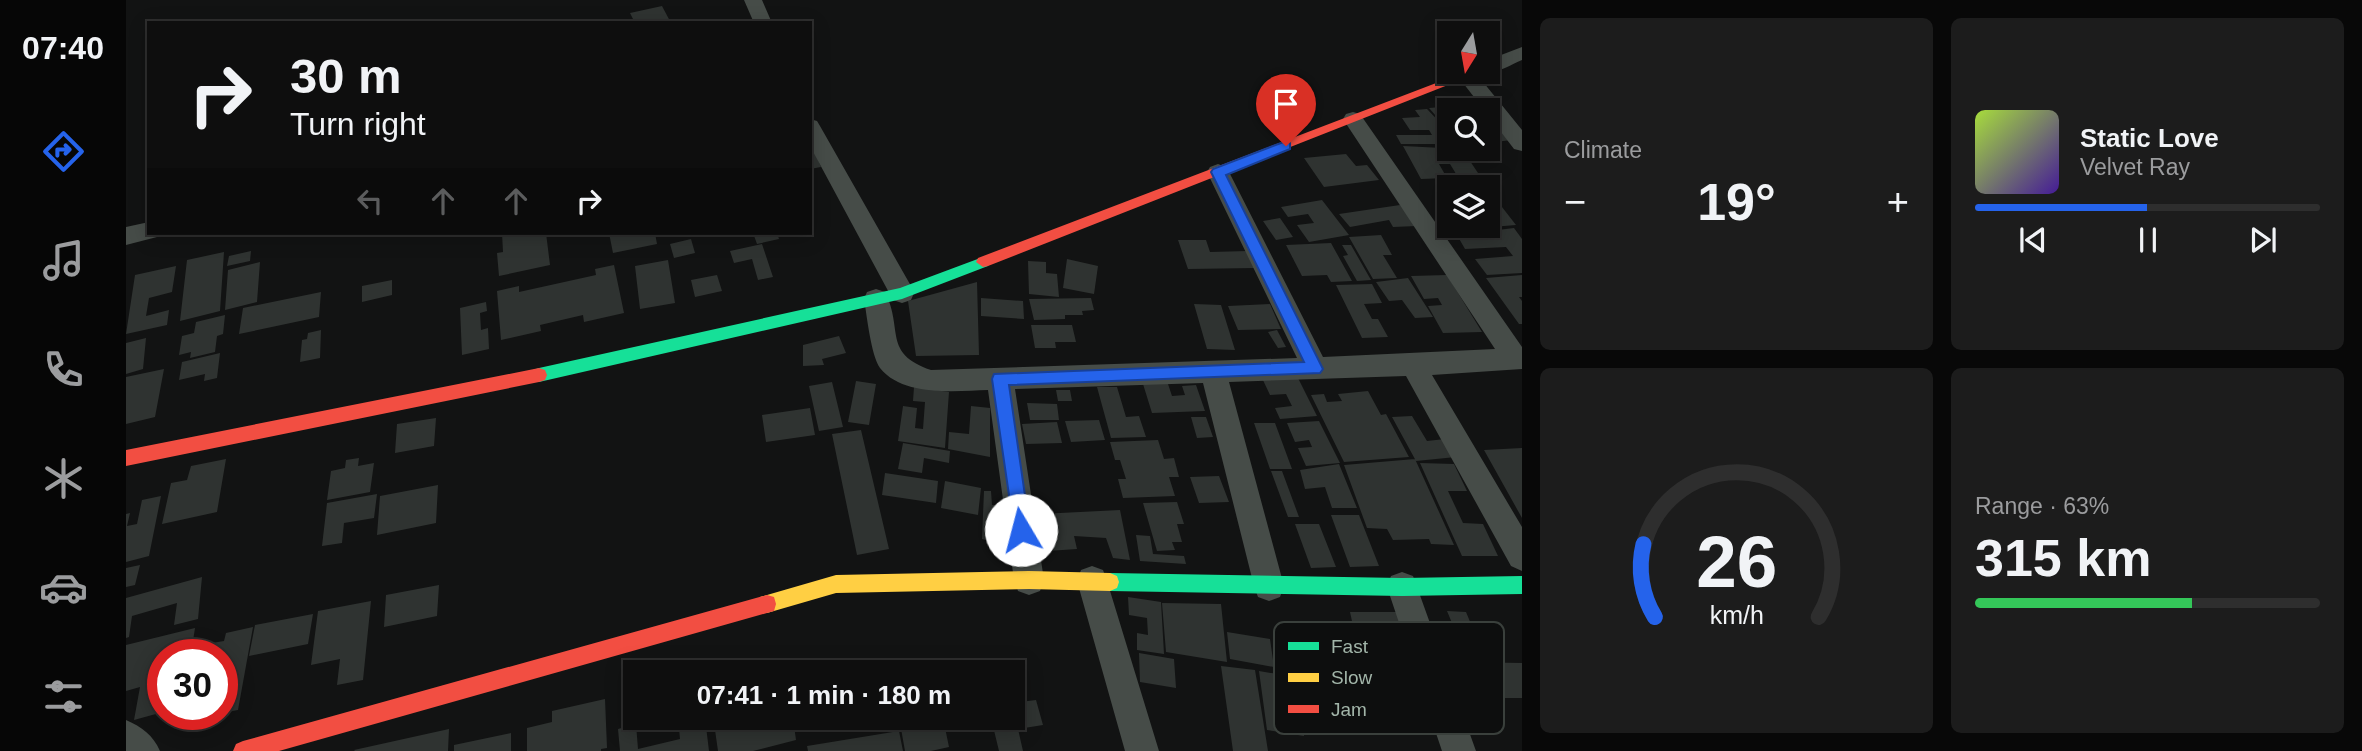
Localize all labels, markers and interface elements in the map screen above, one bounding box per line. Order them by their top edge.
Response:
north arrow [1437,21,1500,84]
map controls [1437,21,1500,238]
text: 07:40 [22,30,104,66]
icon: right [175,49,266,140]
text: 30 m [290,49,402,103]
pin [1256,74,1316,146]
icon: arrive [1267,85,1305,123]
button: search [1437,98,1500,161]
text: Turn right [290,106,426,142]
text: Static Love [2080,123,2219,153]
icon: directions [39,127,88,176]
text: Climate [1564,137,1642,163]
text: Velvet Ray [2080,154,2190,180]
text: 19° [1697,173,1776,231]
button: layers [1437,175,1500,238]
text: − [1564,181,1586,223]
text: + [1887,181,1909,223]
icon: left [351,182,389,220]
icon: ahead [424,182,462,220]
icon: ahead [497,182,535,220]
icon: right [570,182,608,220]
icon: previous [2014,221,2052,259]
icon: pause [2129,221,2167,259]
icon: next [2244,221,2282,259]
icon: music [39,236,88,285]
icon: phone [39,345,88,394]
icon: climate [39,454,88,503]
position arrow [984,493,1058,567]
text: Range · 63% [1975,493,2109,519]
text: 26 [1696,521,1777,602]
text: 315 km [1975,529,2151,587]
icon: car [39,563,88,612]
text: km/h [1709,600,1764,628]
legend [1274,622,1504,734]
text: Fast [1331,636,1369,657]
speed limit sign: 30 [147,639,238,730]
text: Slow [1331,667,1372,688]
icon: filters [39,672,88,721]
text: 07:41 · 1 min · 180 m [697,680,951,710]
text: Jam [1331,699,1367,720]

